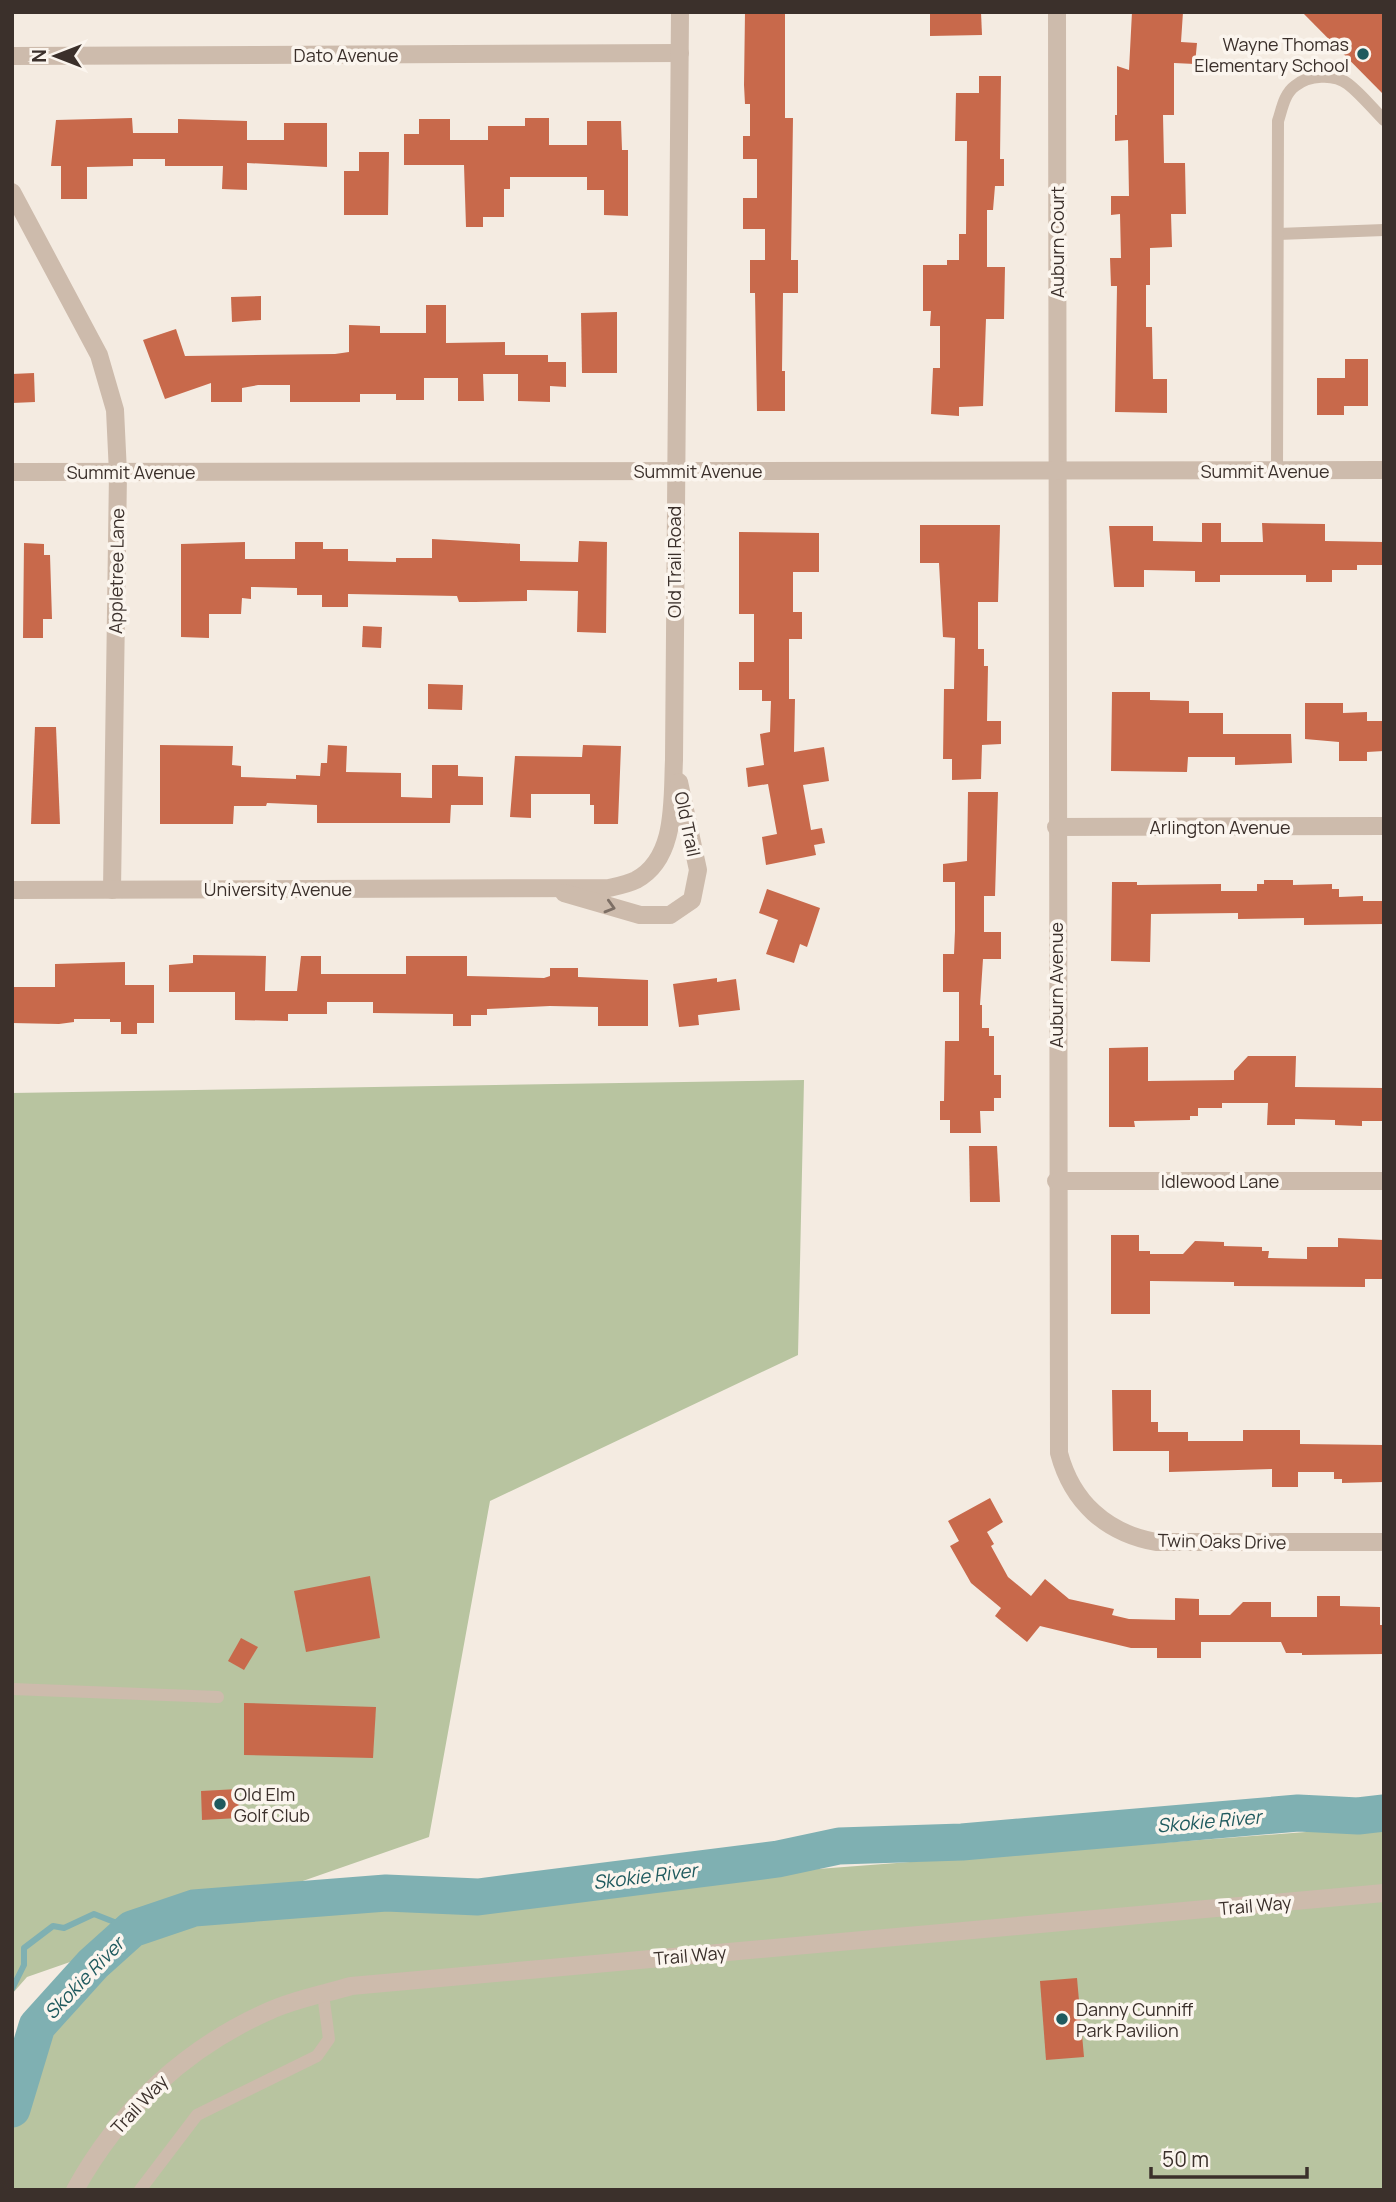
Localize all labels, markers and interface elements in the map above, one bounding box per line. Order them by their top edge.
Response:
north arrow [21,21,91,91]
place label: Wayne Thomas Elementary School [1194,32,1349,77]
street label: Dato Avenue [294,43,398,67]
marker: Wayne Thomas Elementary School [1355,46,1371,62]
text: N [26,49,52,63]
street label: Auburn Court [1045,186,1069,298]
street label: Summit Avenue [634,459,762,483]
street label: Summit Avenue [1201,459,1329,483]
street label: Summit Avenue [67,460,195,484]
street label: Old Trail Road [662,506,686,618]
street label: Appletree Lane [103,508,129,634]
street label: Old Trail [669,789,707,859]
street label: Arlington Avenue [1149,815,1291,839]
street label: University Avenue [204,877,352,901]
one-way arrow [603,898,615,913]
street label: Auburn Avenue [1044,922,1068,1048]
street label: Idlewood Lane [1161,1169,1279,1193]
street label: Twin Oaks Drive [1157,1528,1287,1554]
place label: Old Elm Golf Club [234,1782,310,1827]
marker: Old Elm Golf Club [212,1796,228,1812]
water label: Skokie River [1156,1803,1264,1839]
water label: Skokie River [592,1856,701,1895]
street label: Trail Way [1218,1890,1293,1920]
water label: Skokie River [38,1930,131,2025]
street label: Trail Way [653,1940,728,1970]
place label: Danny Cunniff Park Pavilion [1076,1997,1193,2042]
marker: Danny Cunniff Park Pavilion [1054,2011,1070,2027]
street label: Trail Way [105,2069,173,2139]
scale bar [1151,2136,1307,2180]
text: 50 m [1162,2145,1209,2173]

